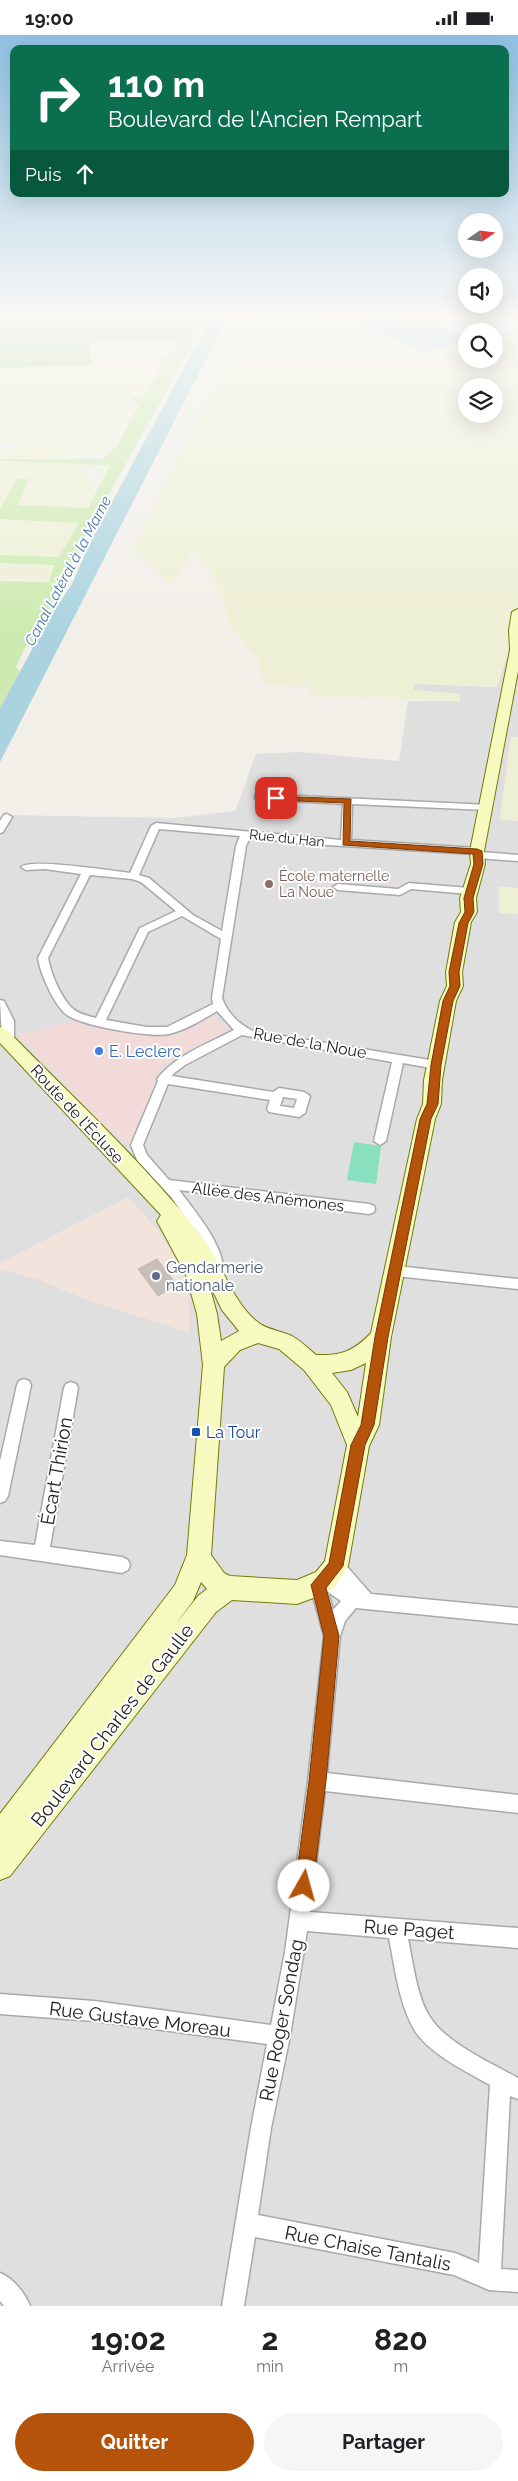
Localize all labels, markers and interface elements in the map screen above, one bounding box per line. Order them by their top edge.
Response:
text: 19:00 [25,7,74,29]
text: 110 m [108,64,205,105]
icon: right [25,65,90,130]
text: Boulevard de l'Ancien Rempart [108,106,422,132]
icon: ahead [71,160,99,188]
text: Puis [25,163,61,185]
north arrow [458,213,502,257]
map controls [458,213,503,423]
button: sound [458,268,503,313]
button: search [458,323,503,368]
button: layers [458,378,503,423]
water label: Canal Latéral à la Marne [21,493,115,649]
pin [255,777,297,819]
icon: arrive [262,784,290,812]
street label: Rue du Han [248,826,326,850]
place label: École maternelle La Noue [279,867,389,900]
marker: École maternelle La Noue [263,878,275,890]
street label: Rue de la Noue [252,1024,368,1062]
place label: E. Leclerc [109,1042,181,1061]
marker: E. Leclerc [93,1045,105,1057]
street label: Route de l'Écluse [26,1060,128,1167]
street label: Allée des Anémones [191,1178,345,1216]
place label: Gendarmerie nationale [166,1258,263,1295]
marker: Gendarmerie nationale [150,1270,162,1282]
street label: Écart Thirion [36,1415,76,1527]
place label: La Tour [206,1423,261,1442]
marker: La Tour [190,1426,202,1438]
street label: Boulevard Charles de Gaulle [26,1619,198,1831]
position arrow [277,1859,329,1911]
street label: Rue Paget [363,1915,456,1943]
street label: Rue Roger Sondag [254,1937,308,2103]
street label: Rue Gustave Moreau [48,1997,232,2041]
street label: Rue Chaise Tantalis [283,2221,453,2275]
text: 19:02 [90,2322,166,2357]
text: 2 [261,2322,278,2357]
text: 820 [374,2322,428,2357]
text: Arrivée [102,2357,154,2376]
text: min [256,2357,284,2376]
text: m [393,2357,408,2376]
button: Quitter [15,2413,254,2471]
button: Partager [264,2413,503,2471]

